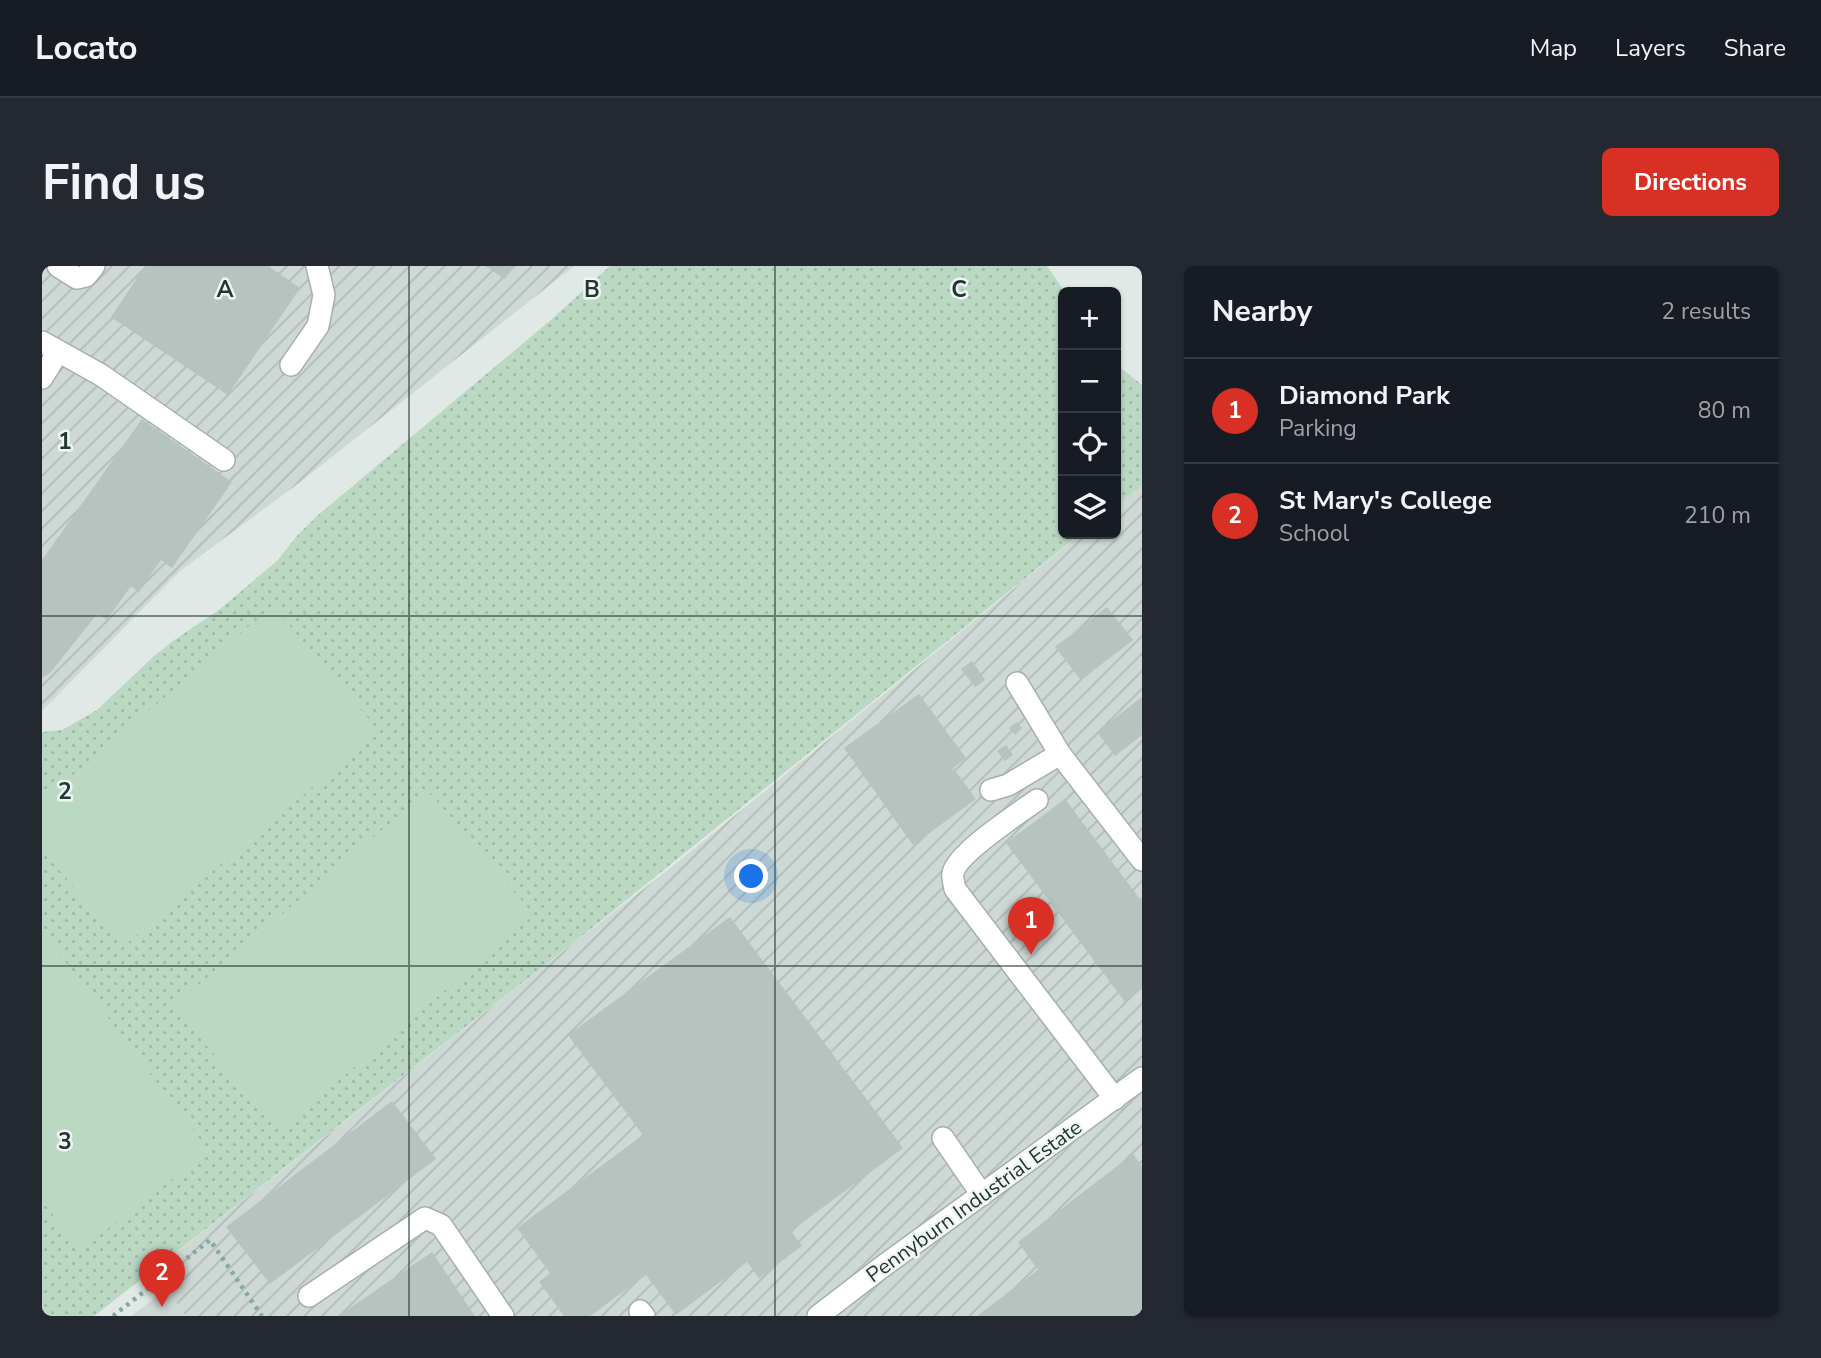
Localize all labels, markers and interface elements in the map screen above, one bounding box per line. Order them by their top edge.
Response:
text: Locato [35,26,137,71]
text: Map [1530,32,1577,64]
text: Layers [1615,32,1686,64]
text: Share [1724,32,1786,64]
button: Directions [1602,148,1779,216]
text: Find us [42,149,206,216]
text: A [216,274,234,305]
text: B [584,274,600,305]
text: C [951,274,967,305]
map controls [1058,287,1121,539]
button: + [1058,287,1121,350]
text: Nearby [1212,291,1312,332]
text: 2 results [1661,296,1751,327]
button: − [1058,350,1121,413]
text: Diamond Park [1279,378,1450,413]
text: 1 [1228,395,1242,426]
text: 80 m [1698,395,1751,426]
button: locate [1058,413,1121,476]
text: Parking [1279,413,1357,444]
text: 1 [58,426,72,457]
button: layers [1058,476,1121,539]
text: St Mary's College [1279,483,1492,518]
text: 2 [1228,500,1242,531]
text: 210 m [1684,500,1751,531]
text: School [1279,518,1349,549]
text: 2 [58,776,72,807]
your location [734,859,768,893]
pin: 1 [1008,897,1054,955]
street label: Pennyburn Industrial Estate [861,1113,1087,1289]
text: 3 [58,1126,72,1157]
pin: 2 [139,1249,185,1307]

